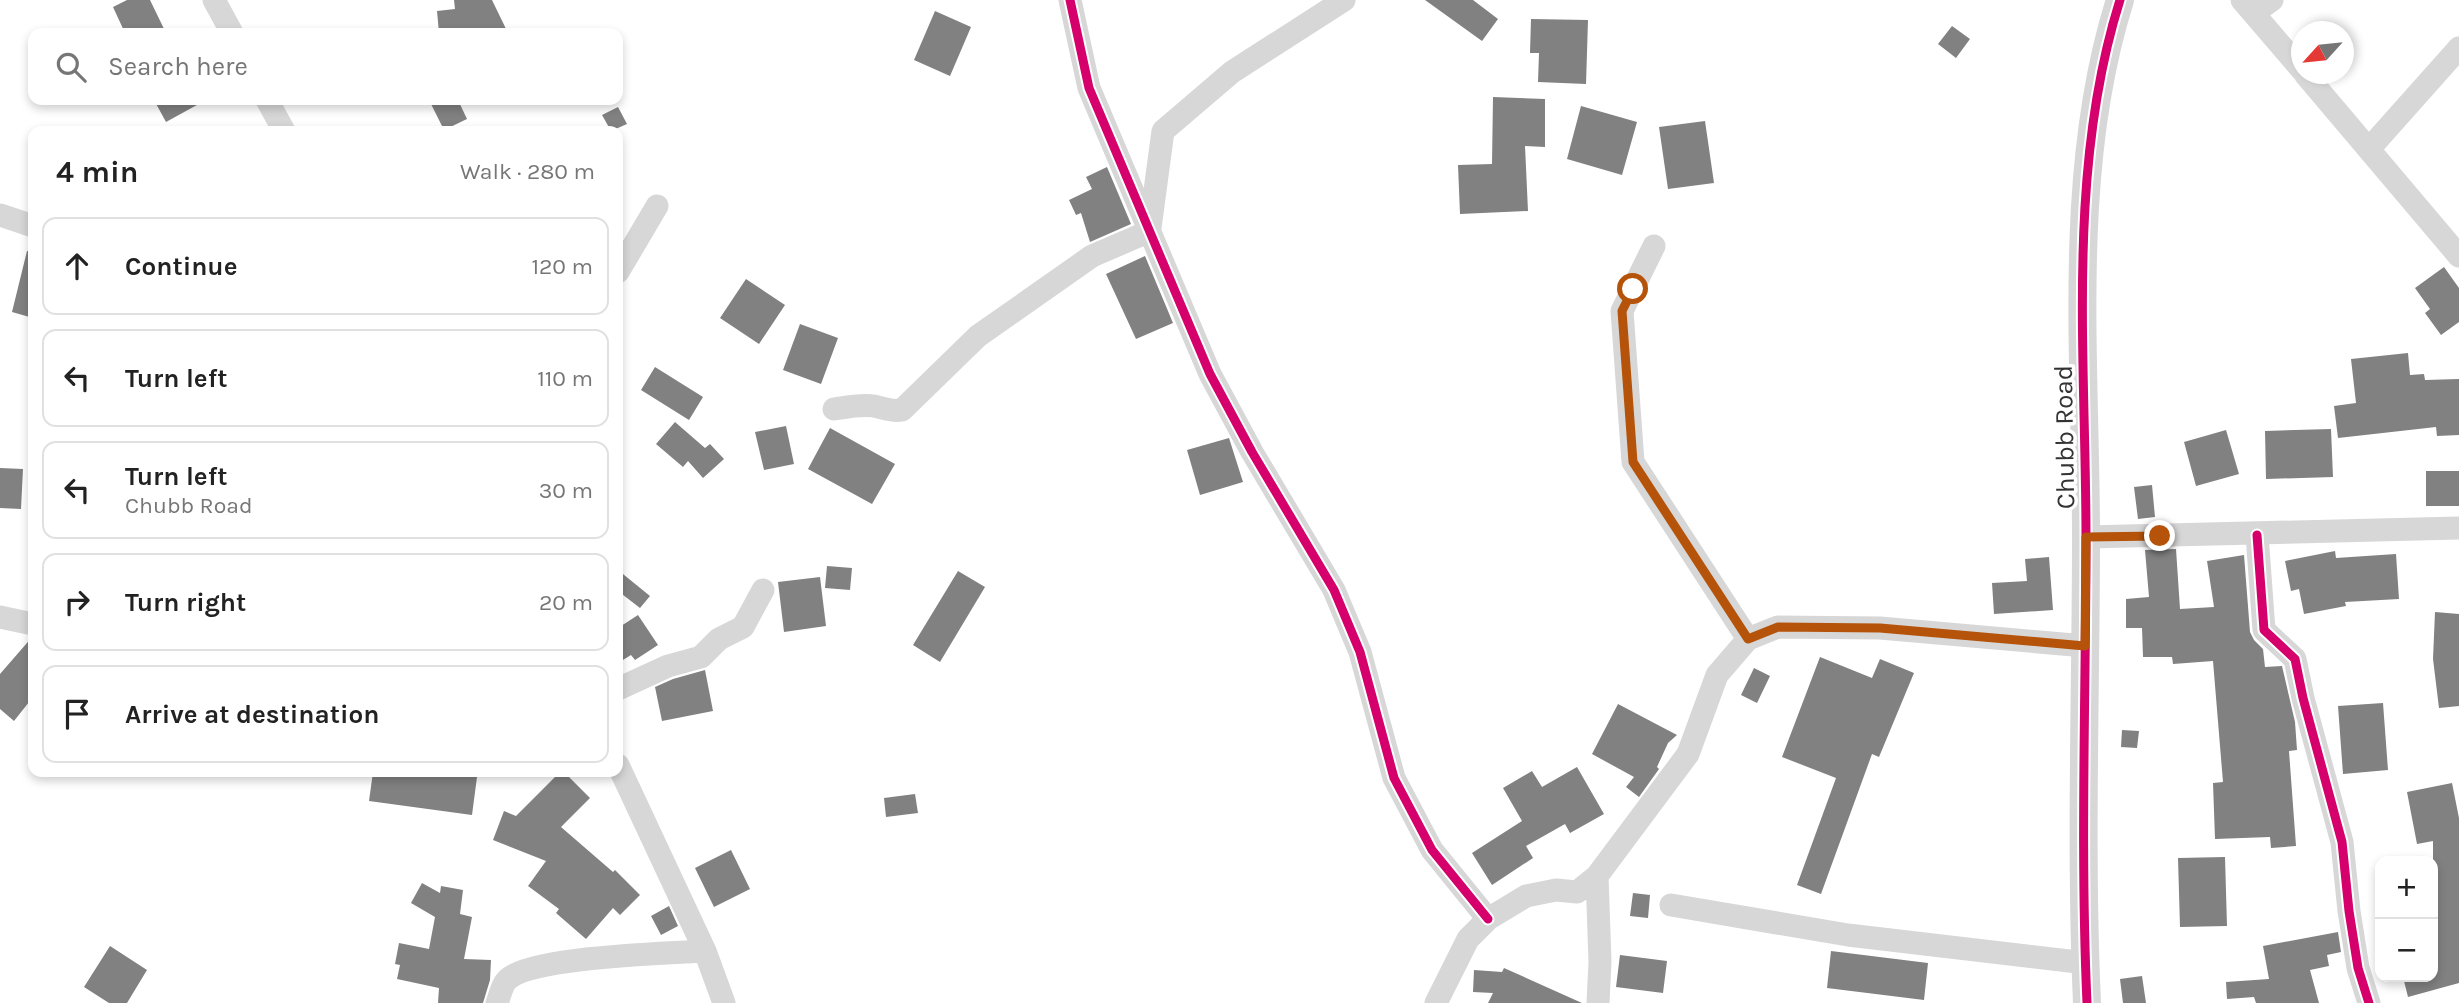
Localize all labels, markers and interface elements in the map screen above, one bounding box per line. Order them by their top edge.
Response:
north arrow [2291,21,2354,84]
search box [28,28,623,105]
icon: search [52,48,90,86]
text: Search here [108,51,248,82]
text: 4 min [56,154,138,190]
text: Walk · 280 m [460,158,595,185]
icon: ahead [58,247,96,285]
text: Continue [125,251,237,282]
text: 120 m [531,253,593,280]
route start [1617,273,1648,304]
icon: left [58,359,96,397]
text: Turn left [125,363,227,394]
text: 110 m [537,365,593,392]
street label: Chubb Road [2048,365,2081,509]
text: Turn left [125,461,227,492]
icon: left [58,471,96,509]
text: 30 m [539,477,593,504]
text: Chubb Road [125,492,253,519]
route end [2144,520,2175,551]
icon: right [58,583,96,621]
text: Turn right [125,587,246,618]
text: 20 m [539,589,593,616]
icon: arrive [58,695,96,733]
text: Arrive at destination [125,699,379,730]
map controls [2375,856,2438,982]
button: + [2375,856,2438,919]
button: − [2375,919,2438,982]

